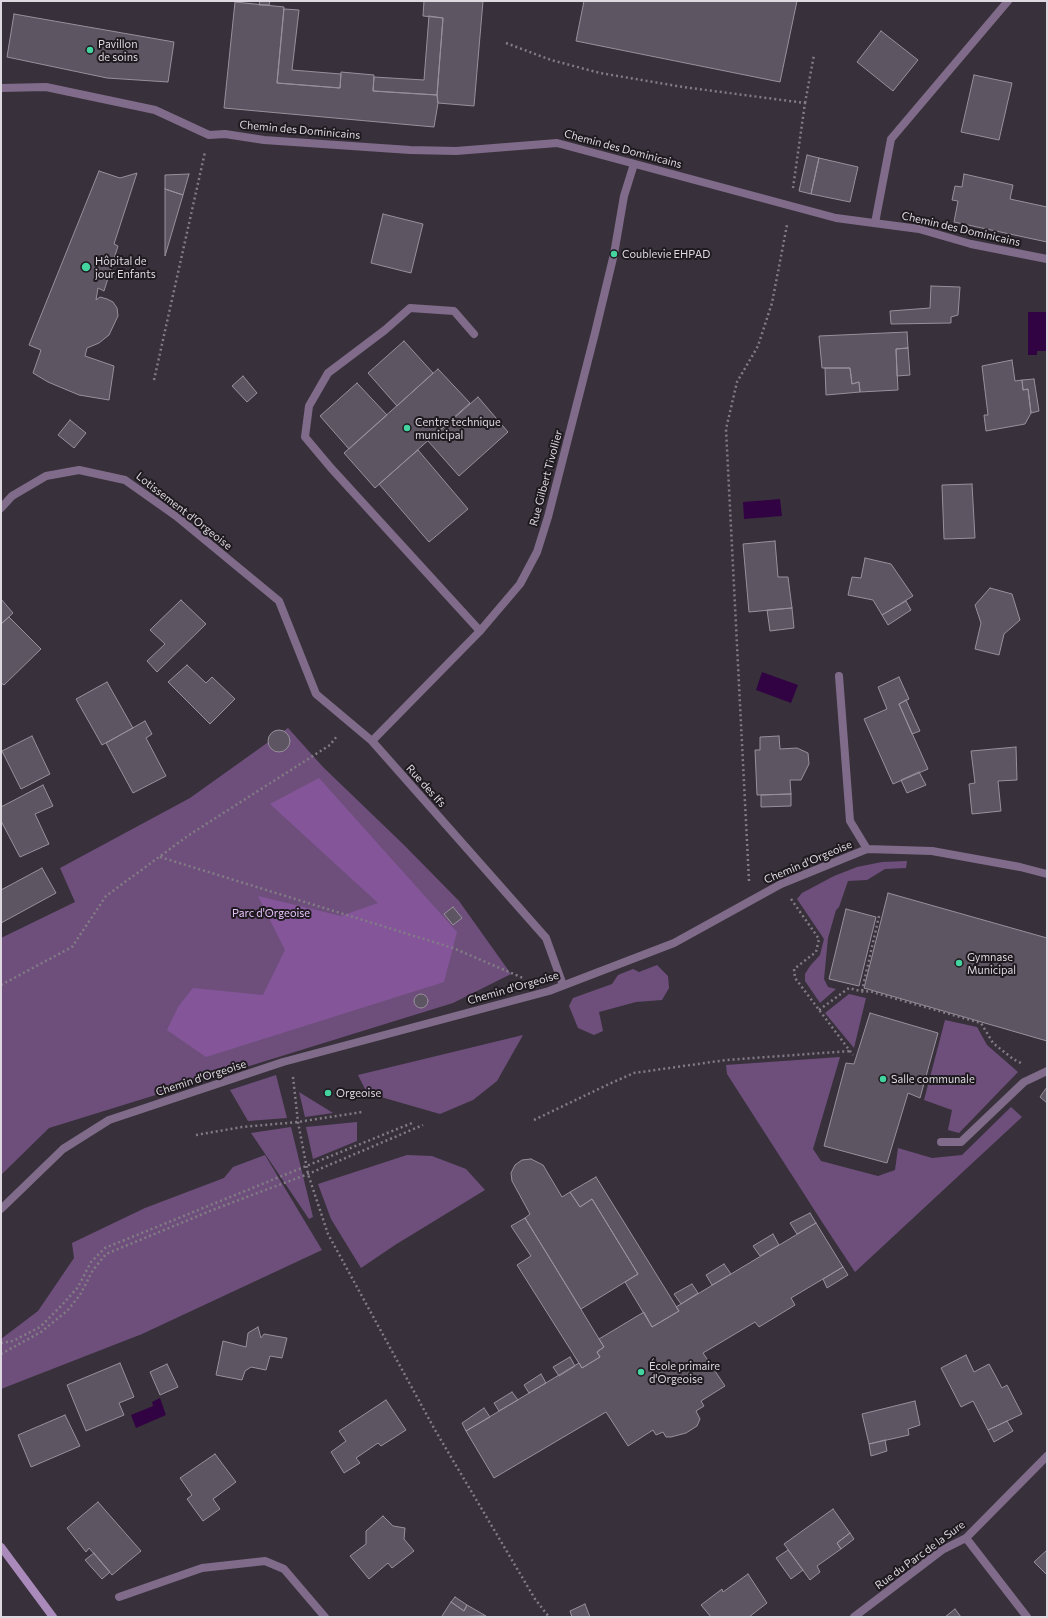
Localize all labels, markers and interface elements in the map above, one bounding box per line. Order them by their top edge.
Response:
place label: Pavillon de soins [98,37,138,63]
marker: Pavillon de soins [85,45,95,55]
street label: Chemin des Dominicains [239,118,361,142]
street label: Chemin des Dominicains [563,127,683,171]
street label: Chemin des Dominicains [900,209,1022,249]
place label: Coublevie EHPAD [622,247,710,261]
marker: Coublevie EHPAD [609,249,619,259]
place label: Hôpital de jour Enfants [95,254,156,280]
marker: Hôpital de jour Enfants [80,261,92,273]
place label: Centre technique municipal [415,415,501,441]
marker: Centre technique municipal [402,423,412,433]
street label: Rue Gilbert Tivollier [527,429,565,527]
street label: Lotissement d'Orgeoise [133,469,235,553]
street label: Rue des Ifs [403,762,449,810]
street label: Chemin d'Orgeoise [762,838,854,886]
park label: Parc d'Orgeoise [232,906,310,920]
place label: Gymnase Municipal [967,950,1016,976]
marker: Gymnase Municipal [954,958,964,968]
street label: Chemin d'Orgeoise [466,969,560,1007]
street label: Chemin d'Orgeoise [154,1057,248,1099]
place label: Salle communale [891,1072,975,1086]
marker: Salle communale [878,1074,888,1084]
place label: Orgeoise [336,1086,381,1100]
marker: Orgeoise [323,1088,333,1098]
place label: École primaire d'Orgeoise [649,1359,720,1385]
marker: École primaire d'Orgeoise [636,1367,646,1377]
street label: Rue du Parc de la Sure [872,1518,968,1592]

